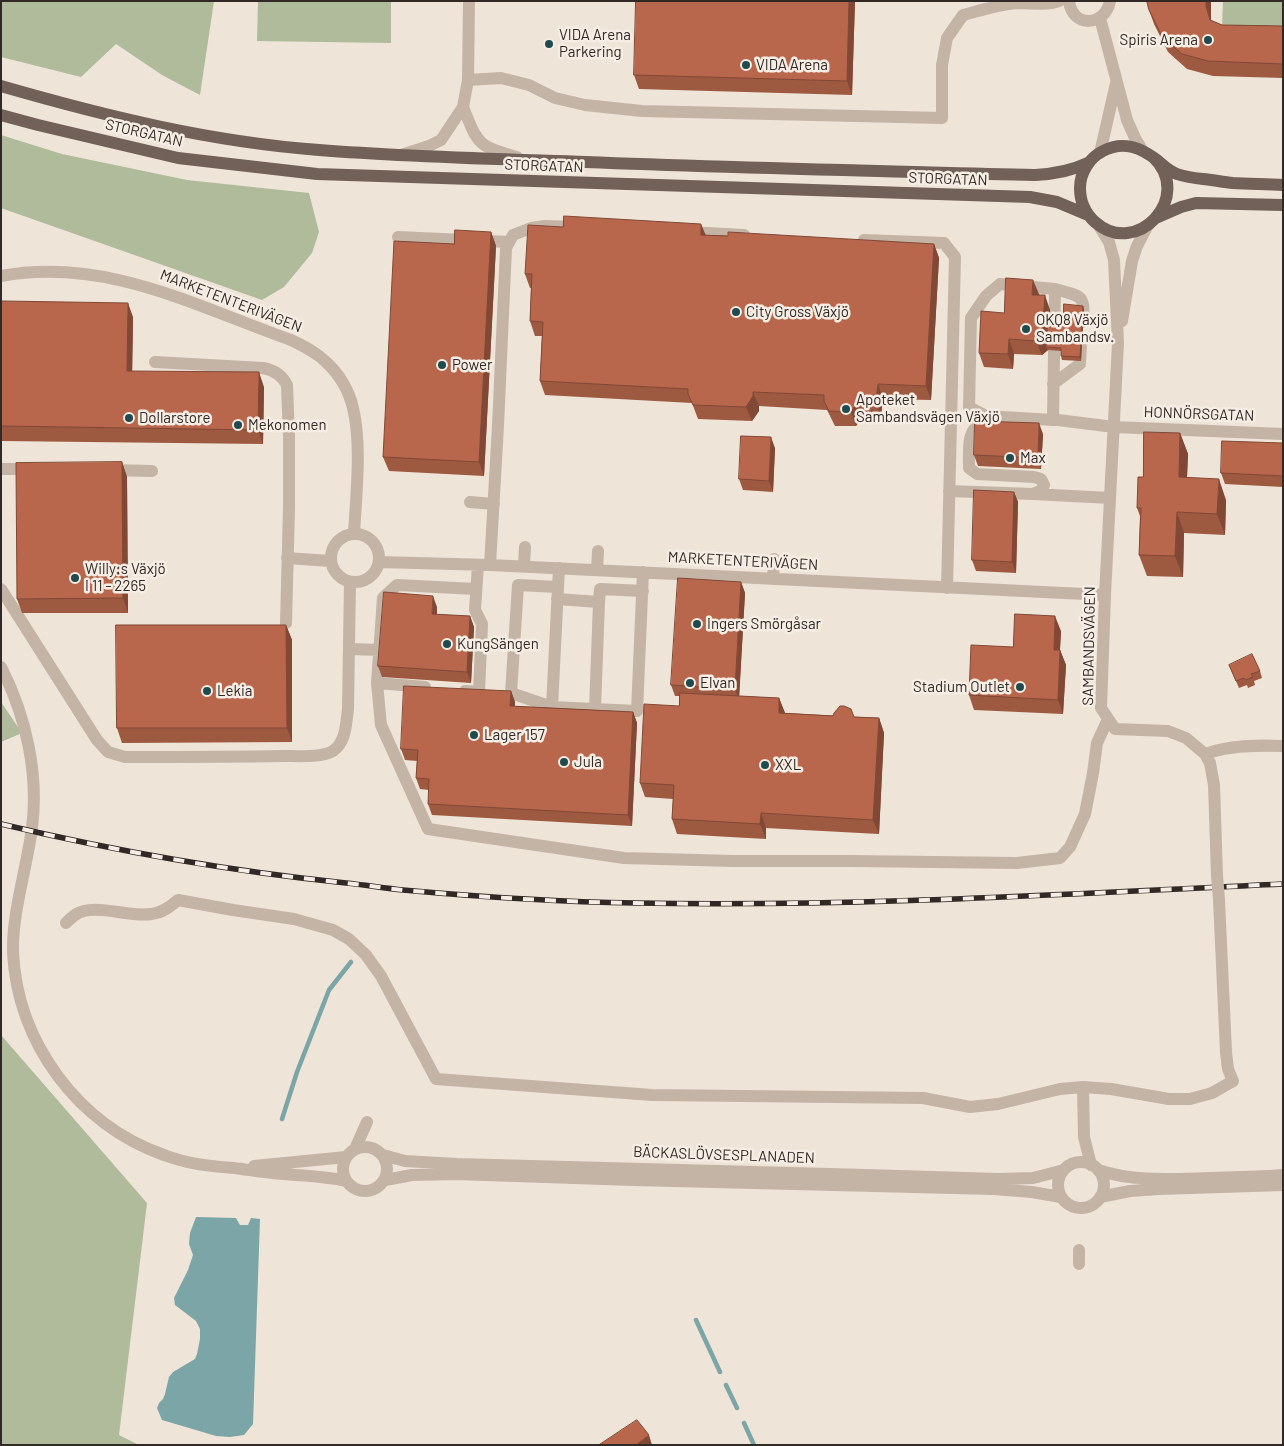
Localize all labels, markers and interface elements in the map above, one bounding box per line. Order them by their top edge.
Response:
place label: VIDA Arena Parkering [559,26,631,61]
place label: Spiris Arena [1119,31,1198,49]
marker: Spiris Arena [1202,34,1214,46]
marker: VIDA Arena Parkering [543,38,555,50]
place label: VIDA Arena [756,56,828,74]
marker: VIDA Arena [740,59,752,71]
street label: STORGATAN [103,115,185,151]
street label: STORGATAN [504,156,584,176]
street label: STORGATAN [908,169,988,189]
street label: MARKETENTERIVÄGEN [158,266,304,336]
place label: City Gross Växjö [746,303,849,321]
marker: City Gross Växjö [730,306,742,318]
place label: OKQ8 Växjö Sambandsv. [1036,311,1114,346]
marker: OKQ8 Växjö Sambandsv. [1020,323,1032,335]
place label: Power [452,356,492,374]
marker: Power [436,359,448,371]
place label: Apoteket Sambandsvägen Växjö [856,391,1000,426]
marker: Apoteket Sambandsvägen Växjö [840,403,852,415]
street label: HONNÖRSGATAN [1143,403,1255,425]
place label: Dollarstore [139,409,210,427]
marker: Dollarstore [123,412,135,424]
place label: Mekonomen [248,416,327,434]
marker: Mekonomen [232,419,244,431]
place label: Max [1020,449,1046,467]
marker: Max [1004,452,1016,464]
street label: MARKETENTERIVÄGEN [667,548,819,574]
place label: Willy:s Växjö I 11 - 2265 [85,560,166,595]
marker: Willy:s Växjö I 11 - 2265 [69,572,81,584]
street label: SAMBANDSVÄGEN [1079,586,1099,706]
place label: Ingers Smörgåsar [707,615,821,633]
marker: Ingers Smörgåsar [691,618,703,630]
place label: KungSängen [457,635,539,653]
marker: KungSängen [441,638,453,650]
place label: Elvan [700,674,735,692]
marker: Elvan [684,677,696,689]
place label: Stadium Outlet [913,678,1010,696]
marker: Stadium Outlet [1014,681,1026,693]
place label: Lekia [217,682,253,700]
marker: Lekia [201,685,213,697]
place label: Lager 157 [484,726,545,744]
marker: Lager 157 [468,729,480,741]
place label: Jula [574,753,602,771]
marker: Jula [558,756,570,768]
place label: XXL [775,756,801,774]
marker: XXL [759,759,771,771]
street label: BÄCKASLÖVSESPLANADEN [633,1143,815,1167]

